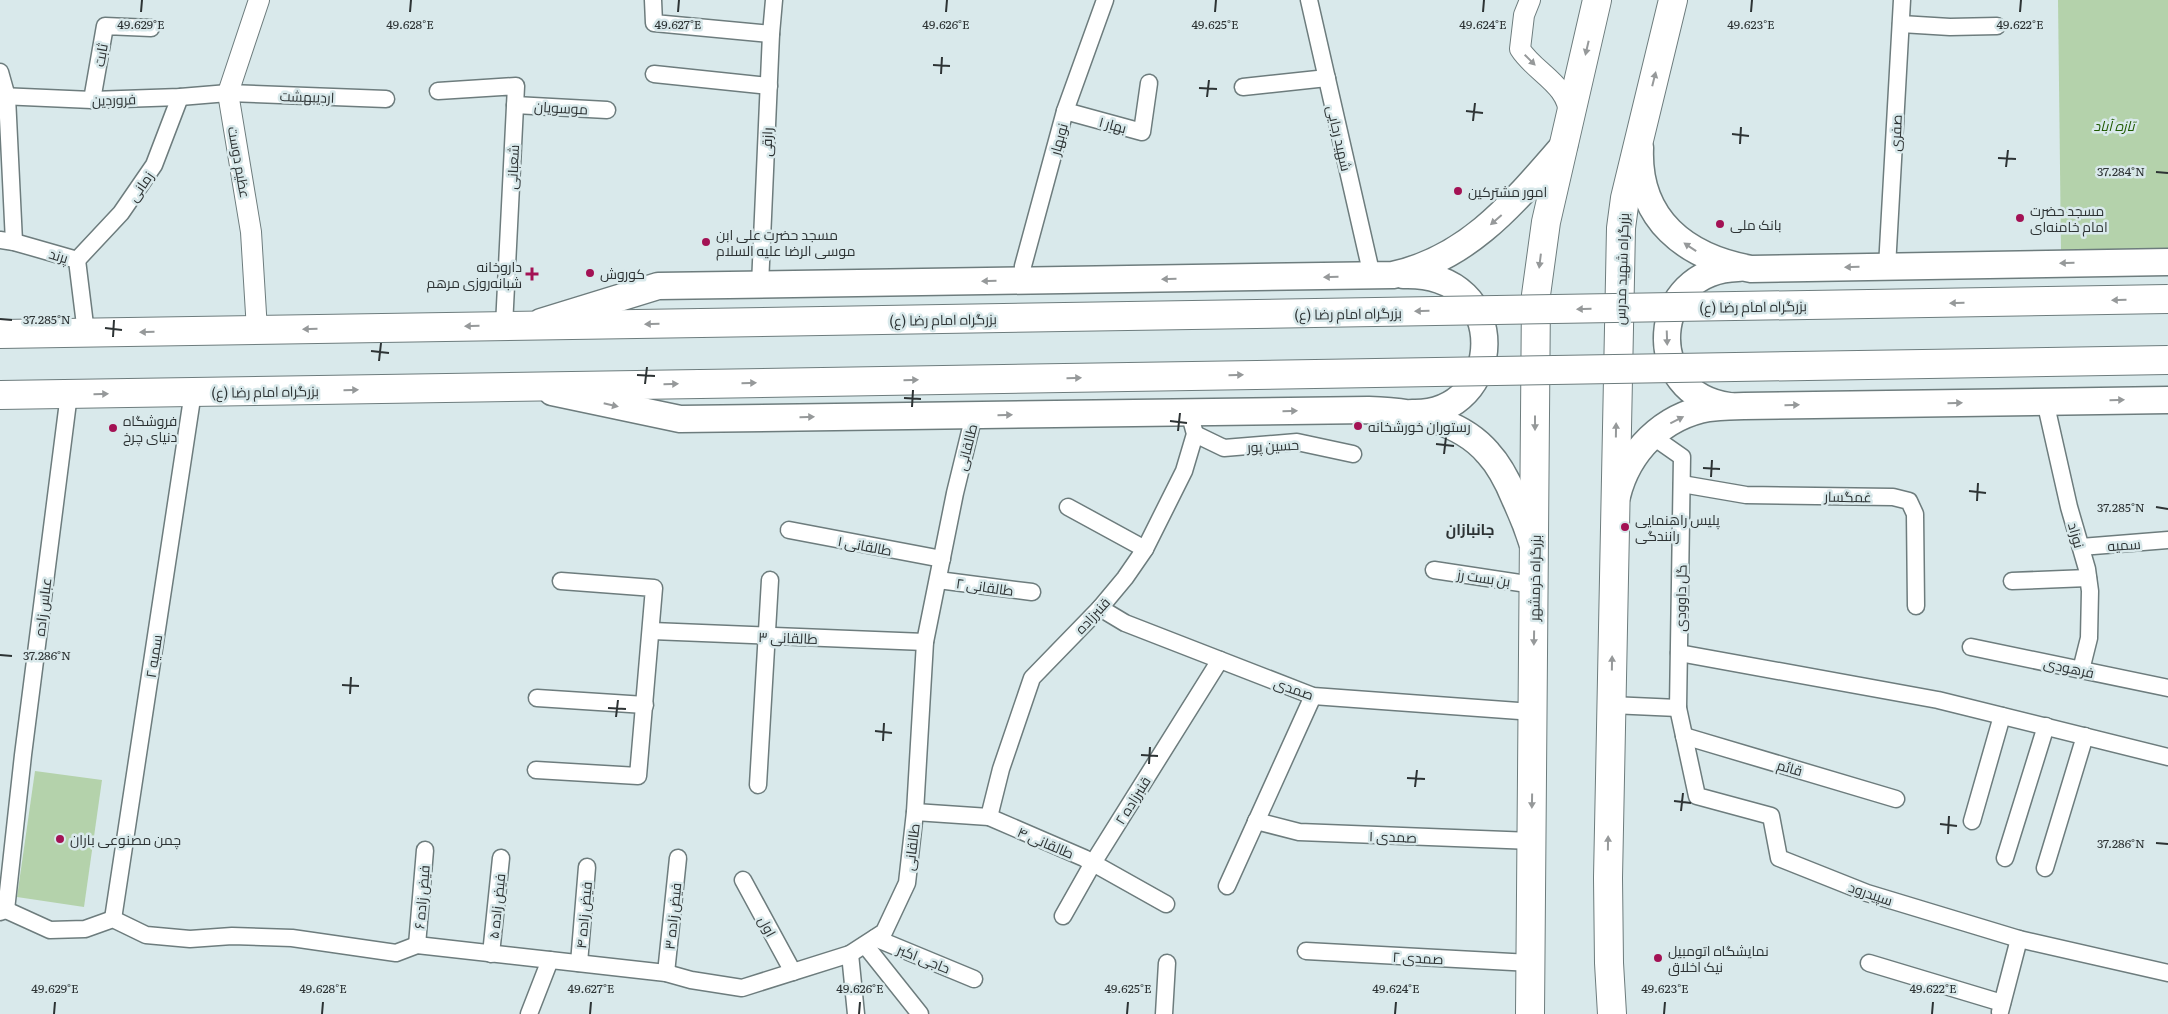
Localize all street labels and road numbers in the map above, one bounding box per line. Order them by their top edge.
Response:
street label: ثابت [88,42,112,68]
street label: اردیبهشت [279,85,335,107]
street label: فروردین [92,88,136,110]
street label: موسویان [534,96,588,118]
street label: شهید رجایی [1323,103,1357,173]
street label: بهار ۱ [1097,111,1129,137]
street label: صفری [1884,114,1906,152]
street label: نوبهار [1044,121,1072,158]
street label: عظیم دوست [223,125,256,200]
street label: رازقی [755,127,777,157]
street label: شعبانی [501,144,523,190]
street label: زمانی [122,167,158,205]
street label: بزرگراه شهید مدرس [1609,213,1633,325]
street label: پرند [47,243,71,268]
street label: بزرگراه امام رضا (ع) [1699,295,1807,318]
street label: بزرگراه امام رضا (ع) [1294,302,1402,325]
street label: بزرگراه امام رضا (ع) [889,308,997,331]
street label: بزرگراه امام رضا (ع) [211,380,319,403]
street label: طالقانی [951,421,981,473]
street label: حسین پور [1245,434,1300,457]
street label: غمگسار [1823,486,1872,506]
street label: نوزاد [2064,520,2090,550]
street label: طالقانی ۱ [836,530,894,560]
street label: سمیه [2107,533,2141,555]
street label: بزرگراه خرمشهر [1523,535,1545,622]
street label: بن بست رز [1455,563,1512,591]
street label: گل داوودی [1669,564,1691,632]
street label: طالقانی ۲ [955,572,1015,600]
street label: عباس زاده [28,577,56,637]
street label: قنبرزاده [1070,592,1114,638]
street label: طالقانی ۳ [758,626,818,648]
street label: سمیه ۲ [140,633,166,679]
street label: فرهودی [2042,652,2096,682]
street label: صمدی [1271,672,1317,704]
street label: قائم [1775,754,1805,781]
street label: قنبرزاده ۲ [1109,772,1155,828]
street label: طالقانی ۴ [1015,821,1077,863]
street label: طالقانی [898,822,924,872]
street label: صمدی ۱ [1369,825,1417,847]
street label: فیض زاده ۶ [408,864,434,930]
street label: فیض زاده ۵ [483,872,509,940]
street label: سپیدرود [1846,876,1896,911]
street label: فیض زاده ۴ [570,881,596,949]
street label: فیض زاده ۳ [659,882,685,950]
street label: اول [754,912,782,940]
street label: حاجی اکبر [894,938,954,978]
street label: صمدی ۲ [1392,946,1444,968]

